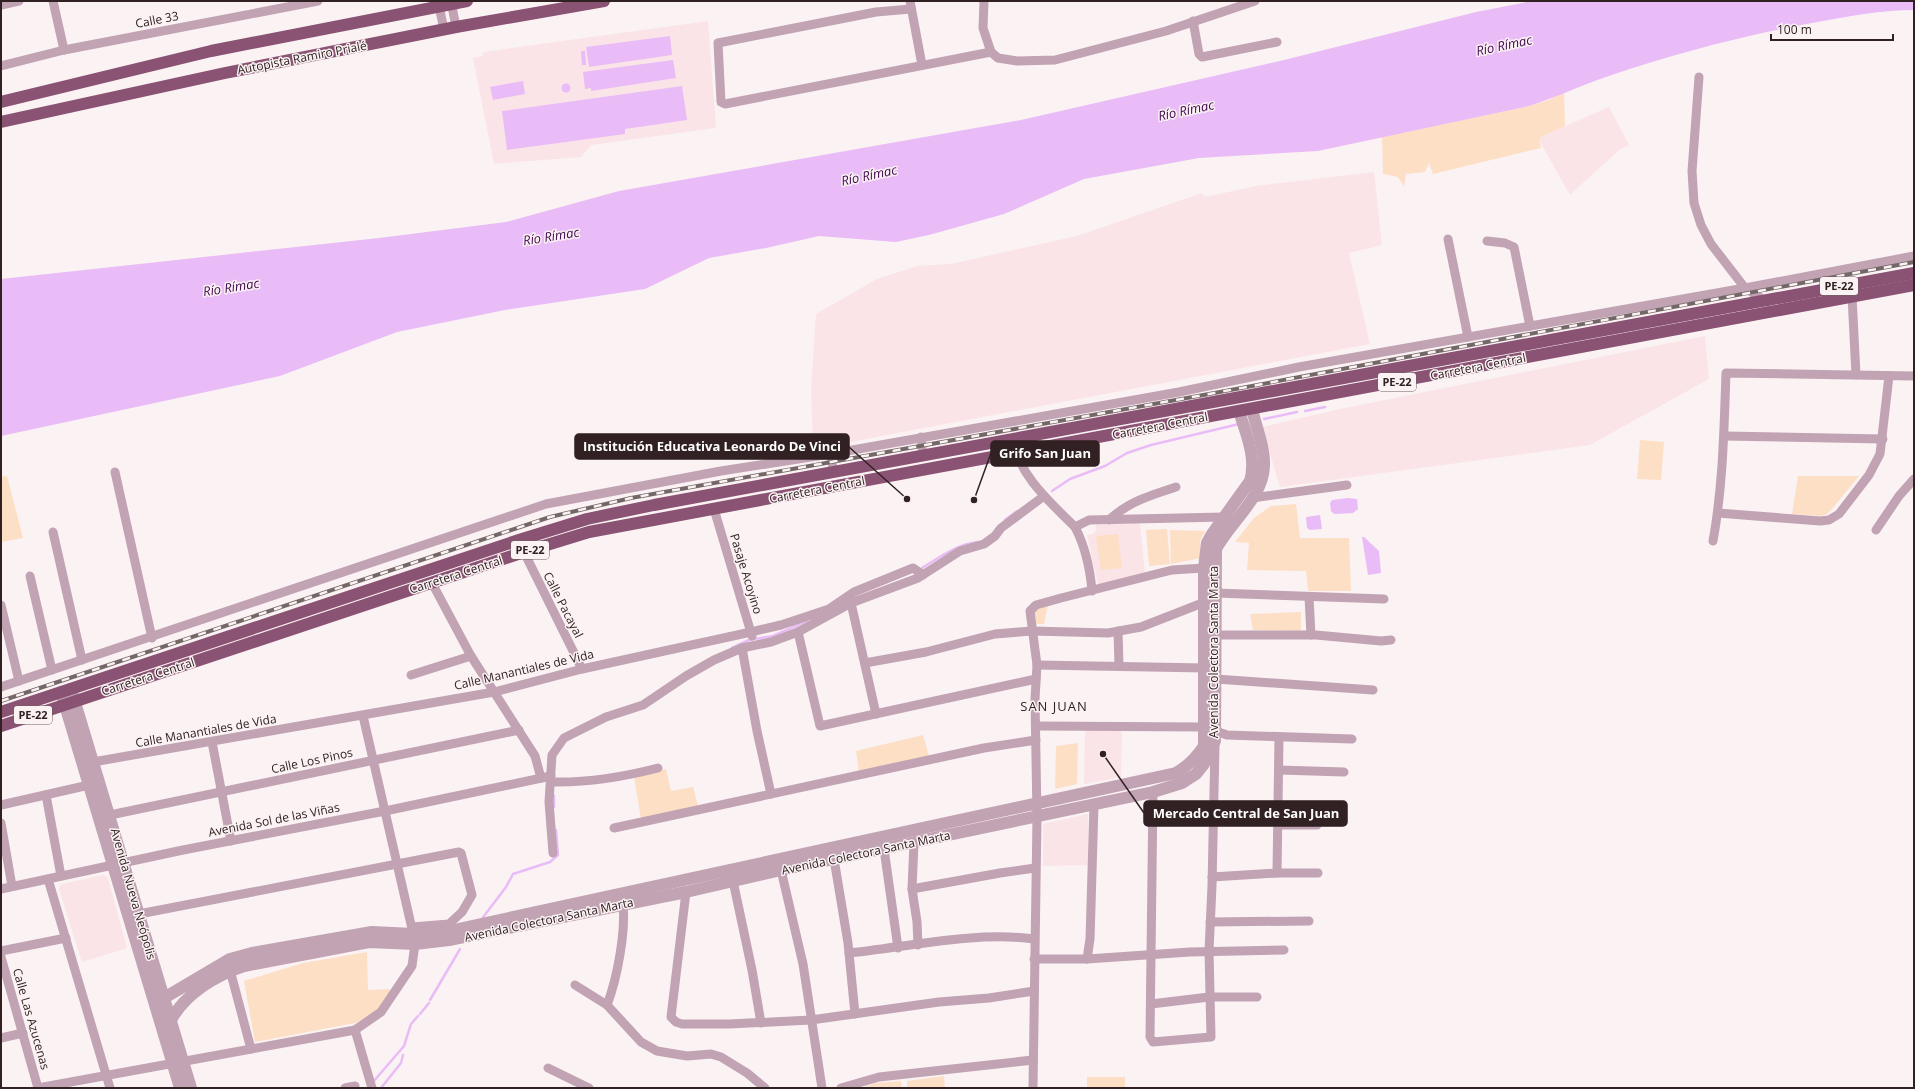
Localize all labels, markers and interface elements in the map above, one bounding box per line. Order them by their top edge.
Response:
street label: Calle 33 [134,7,180,32]
scale bar [1771,16,1893,42]
text: 100 m [1777,21,1812,38]
water label: Río Rímac [1474,30,1534,60]
street label: Autopista Ramiro Prialé [236,37,368,78]
water label: Río Rímac [1156,95,1216,125]
water label: Río Rímac [839,160,899,190]
water label: Río Rímac [522,223,581,249]
water label: Río Rímac [202,274,261,300]
road number: PE-22 [1820,277,1858,295]
street label: Carretera Central [1429,349,1527,384]
road number: PE-22 [1378,373,1416,391]
street label: Carretera Central [1111,408,1209,443]
callout: Institución Educativa Leonardo De Vinci [575,434,849,459]
text: Institución Educativa Leonardo De Vinci [583,437,841,455]
callout: Grifo San Juan [991,441,1099,466]
text: Grifo San Juan [999,444,1091,462]
street label: Carretera Central [768,472,866,507]
street label: Pasaje Acoyino [726,532,767,616]
road number: PE-22 [511,541,549,559]
street label: Carretera Central [407,551,505,598]
street label: Avenida Colectora Santa Marta [1205,566,1222,738]
street label: Calle Pacayal [539,569,587,641]
street label: Calle Manantiales de Vida [452,645,595,694]
street label: Carretera Central [99,653,197,700]
district label: SAN JUAN [1020,697,1088,715]
road number: PE-22 [14,706,52,724]
street label: Calle Manantiales de Vida [134,710,278,751]
street label: Calle Los Pinos [270,744,355,777]
street label: Avenida Sol de las Viñas [207,798,341,841]
callout: Mercado Central de San Juan [1144,801,1347,826]
text: Mercado Central de San Juan [1153,804,1339,822]
street label: Avenida Nueva Neópolis [107,826,160,962]
street label: Avenida Colectora Santa Marta [780,826,952,879]
street label: Avenida Colectora Santa Marta [463,893,635,946]
street label: Calle Las Azucenas [9,966,54,1072]

